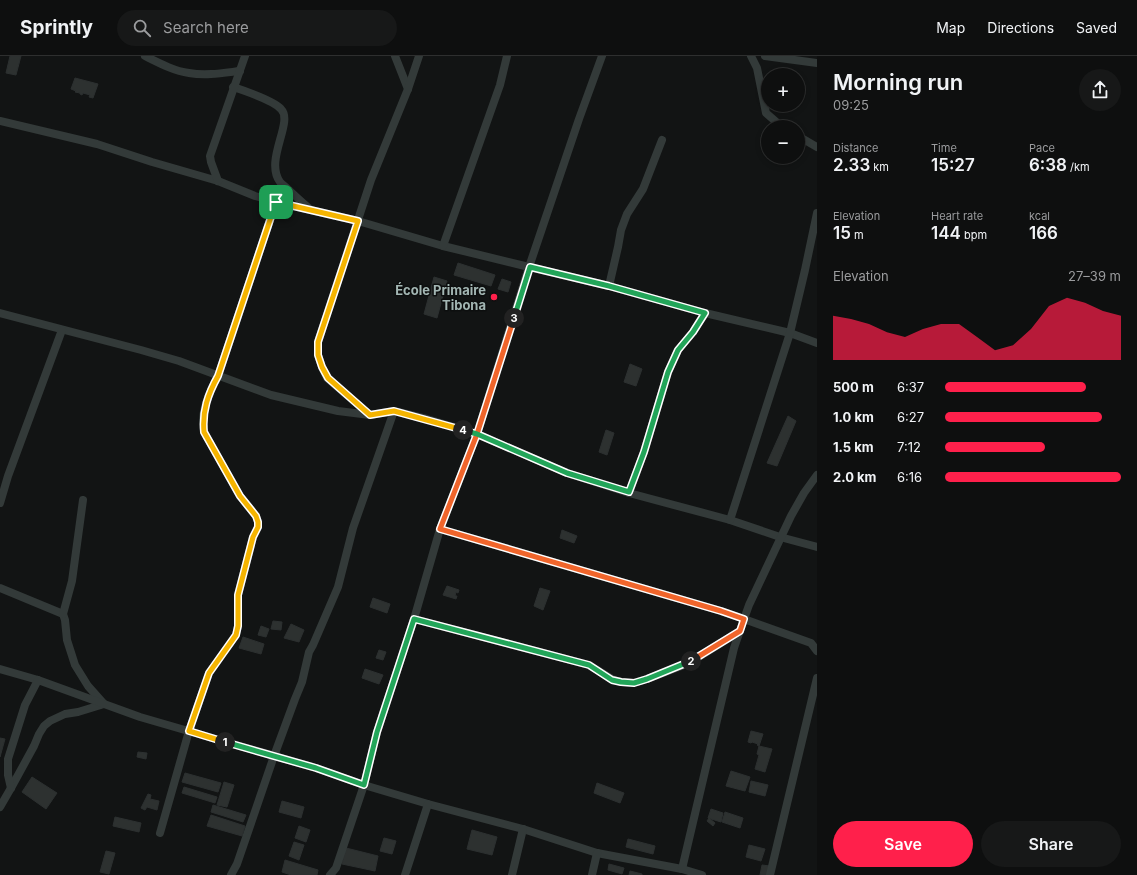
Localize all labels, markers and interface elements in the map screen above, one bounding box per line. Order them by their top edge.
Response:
search box [117,10,397,46]
text: Sprintly [20,16,93,39]
icon: search [131,17,153,39]
text: Search here [163,18,249,37]
text: Map [936,19,965,36]
text: Directions [987,19,1054,36]
text: Saved [1076,19,1117,36]
map controls [761,68,805,164]
button: + [761,68,805,112]
text: Morning run [833,69,963,95]
button: share [1079,69,1121,111]
text: 09:25 [833,97,869,113]
button: − [761,120,805,164]
text: Distance [833,141,878,155]
text: Time [931,141,957,155]
text: Pace [1029,141,1055,155]
text: 2.33 [833,155,870,175]
text: 15:27 [931,155,975,175]
text: 6:38 [1029,155,1067,175]
text: km [870,160,889,174]
text: /km [1067,160,1090,174]
pin [259,185,293,219]
icon: arrive [265,191,287,213]
text: Elevation [833,209,880,223]
text: Heart rate [931,209,983,223]
text: kcal [1029,209,1050,223]
text: 15 [833,223,851,243]
text: 144 [931,223,961,243]
text: 166 [1029,223,1058,243]
text: m [851,228,864,242]
text: bpm [961,228,987,242]
text: Elevation [833,268,889,284]
text: 27–39 m [1068,268,1121,284]
place label: École Primaire Tibona [395,282,486,313]
marker: École Primaire Tibona [489,292,499,302]
pin: 3 [504,308,524,328]
text: 3 [510,311,518,325]
text: 500 m [833,379,874,395]
text: 6:37 [897,379,924,395]
text: 1.0 km [833,409,874,425]
text: 6:27 [897,409,924,425]
pin: 4 [453,420,473,440]
text: 4 [459,423,467,437]
text: 1.5 km [833,439,874,455]
text: 7:12 [897,439,921,455]
text: 2.0 km [833,469,876,485]
text: 6:16 [897,469,922,485]
pin: 2 [681,651,701,671]
text: 2 [688,654,694,668]
pin: 1 [215,732,235,752]
text: 1 [223,735,227,749]
button: Save [833,821,973,867]
button: Share [981,821,1121,867]

